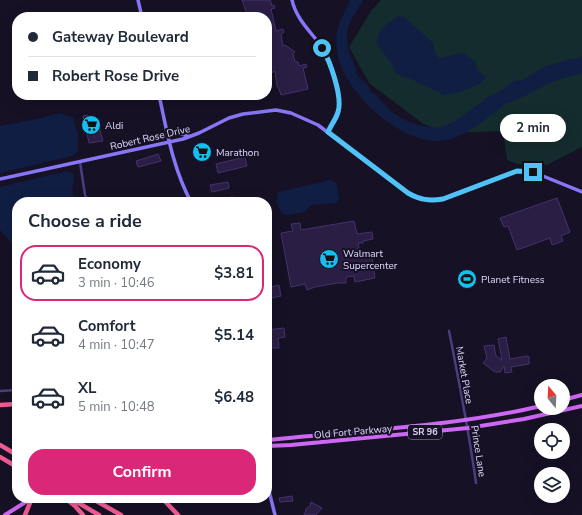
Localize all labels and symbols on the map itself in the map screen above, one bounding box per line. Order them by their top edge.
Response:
route start [313,39,331,57]
supermarket icon: Aldi [80,114,102,136]
callout: 2 min [500,114,566,142]
place label: Aldi [105,119,123,133]
street label: Robert Rose Drive [109,122,192,154]
supermarket icon: Marathon [191,141,213,163]
place label: Marathon [216,146,259,160]
route end [524,163,542,181]
place label: Walmart Supercenter [343,247,398,273]
supermarket icon: Walmart Supercenter [318,248,340,270]
sports icon: Planet Fitness [456,268,478,290]
place label: Planet Fitness [481,273,545,287]
street label: Market Place [452,345,476,405]
north arrow [534,379,570,415]
street label: Old Fort Parkway [314,422,394,442]
street label: Prince Lane [467,424,489,478]
road number: SR 96 [408,425,442,439]

